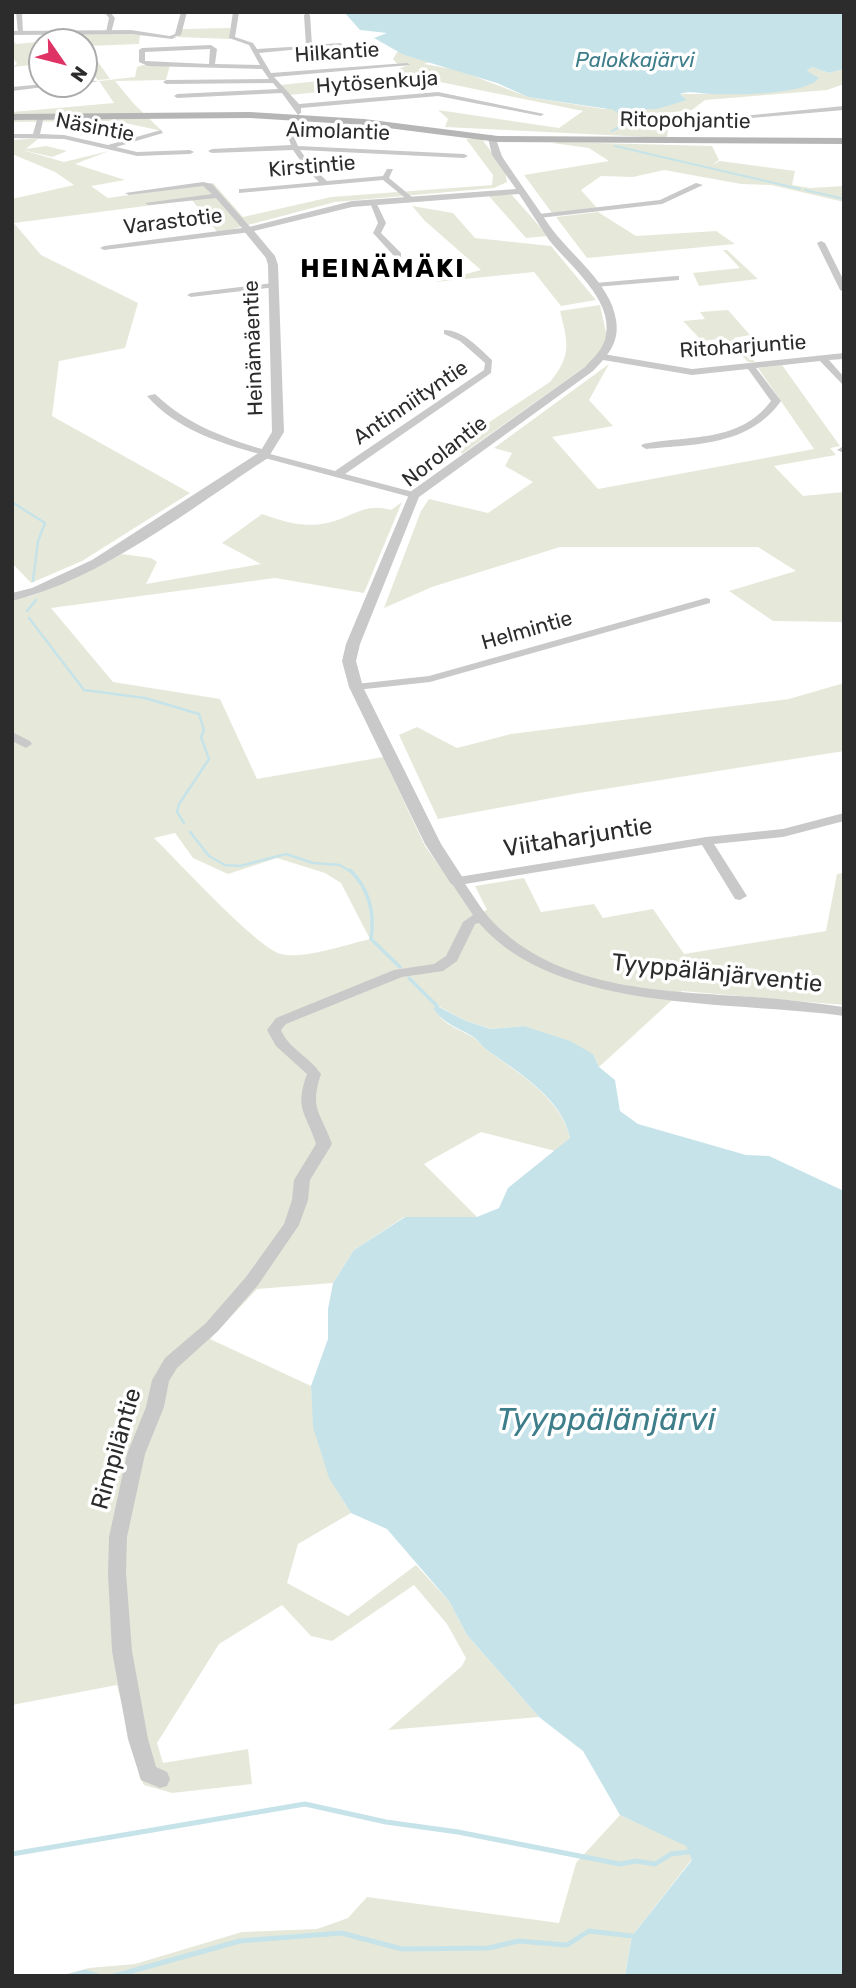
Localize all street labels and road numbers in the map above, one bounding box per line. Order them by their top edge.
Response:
street label: Hilkantie [294,37,380,69]
street label: Hytösenkuja [315,66,439,100]
street label: Ritopohjantie [619,107,751,135]
street label: Näsintie [54,108,136,148]
street label: Aimolantie [285,118,391,146]
street label: Kirstintie [267,151,357,183]
street label: Varastotie [122,203,224,241]
street label: Heinämäentie [239,280,269,416]
street label: Ritoharjuntie [679,330,807,364]
street label: Antinniityntie [349,355,473,451]
street label: Norolantie [398,411,492,493]
street label: Helmintie [479,606,575,656]
street label: Viitaharjuntie [501,812,655,864]
street label: Tyyppälänjärventie [610,949,824,999]
street label: Rimpiläntie [86,1385,148,1513]

